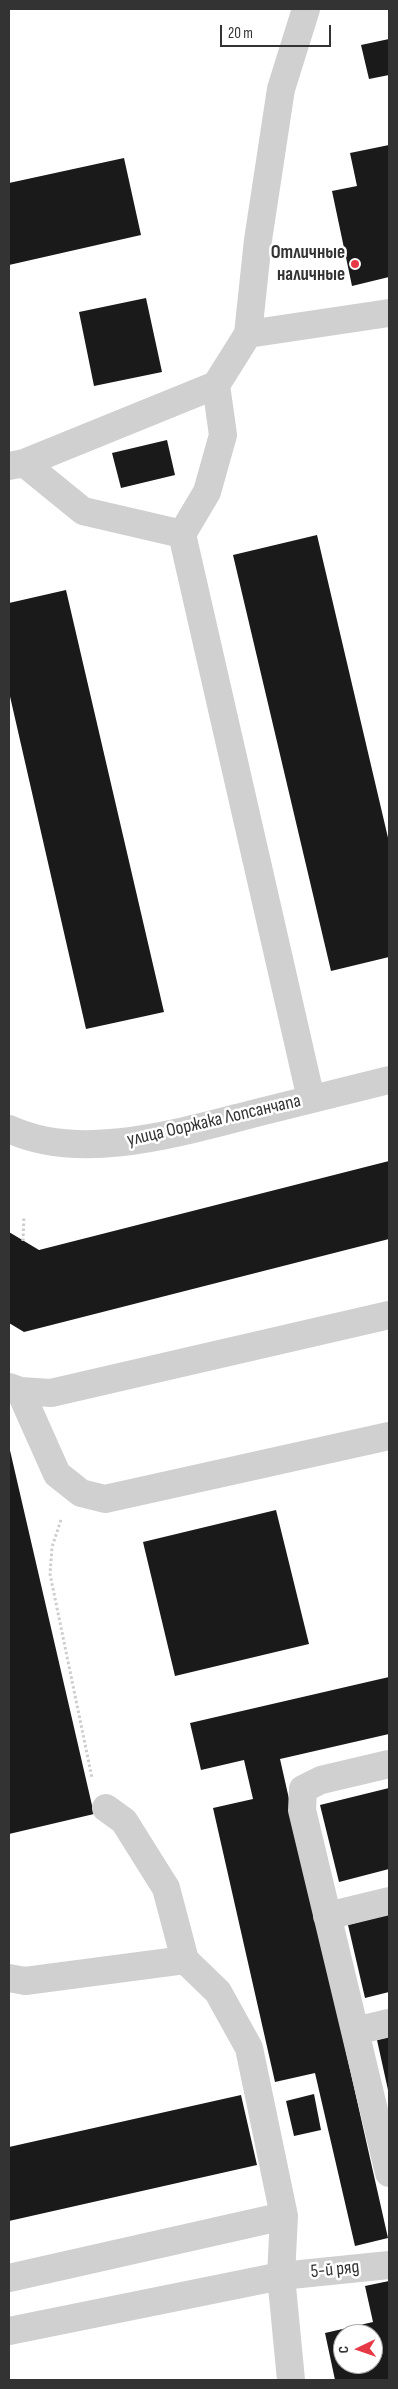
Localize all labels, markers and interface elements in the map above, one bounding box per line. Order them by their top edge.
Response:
scale bar [223,15,334,47]
text: 20 m [228,24,253,43]
place label: Отличные наличные [271,242,345,286]
marker: Отличные наличные [349,258,361,270]
street label: улица Ооржака Лопсанчапа [125,1090,303,1152]
street label: 5-й ряд [310,2256,360,2284]
north arrow [333,2324,383,2374]
text: С [335,2346,352,2354]

